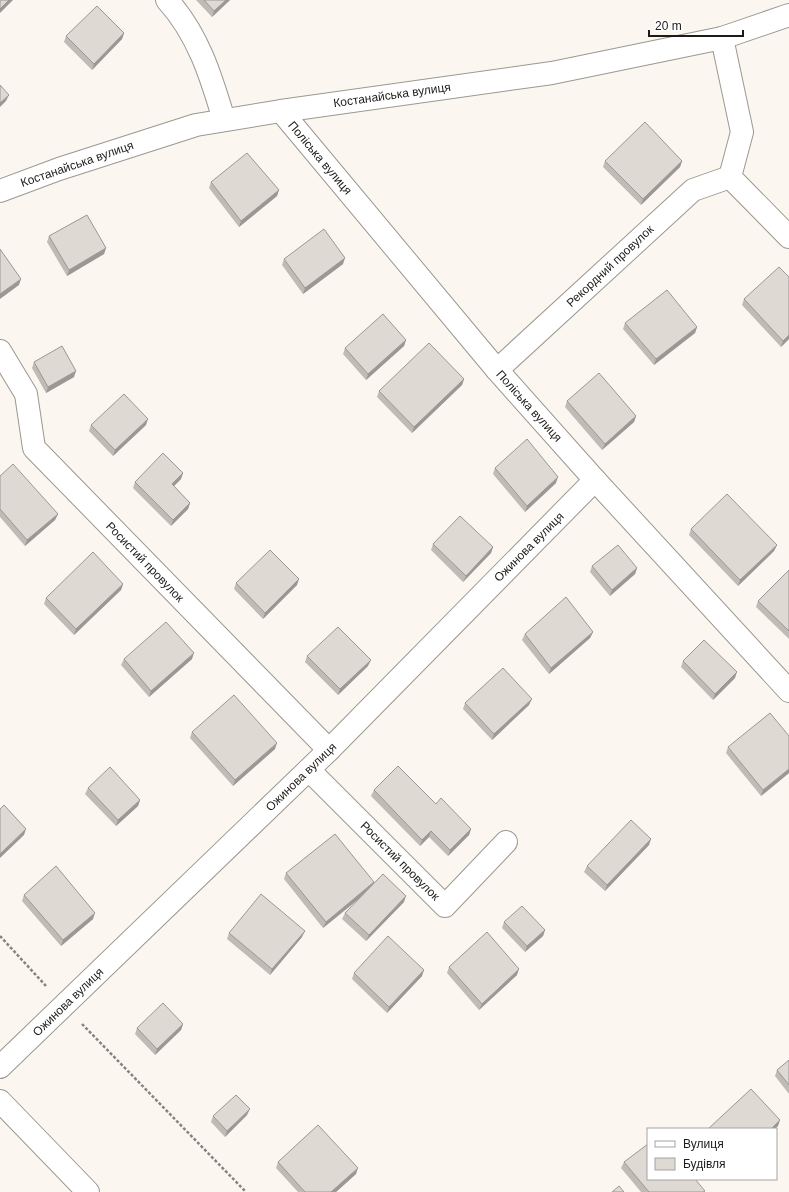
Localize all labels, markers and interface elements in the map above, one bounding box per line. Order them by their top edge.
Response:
scale bar [649,12,743,38]
text: 20 m [655,19,682,33]
street label: Костанайська вулиця [332,80,452,110]
street label: Поліська вулиця [285,118,355,198]
street label: Костанайська вулиця [19,138,135,190]
street label: Рекордний провулок [564,222,657,310]
street label: Поліська вулиця [493,367,565,445]
street label: Ожинова вулиця [491,509,567,585]
street label: Росистий провулок [103,519,187,605]
street label: Ожинова вулиця [263,740,339,814]
street label: Росистий провулок [358,819,443,904]
street label: Ожинова вулиця [30,965,106,1039]
legend [647,1128,777,1180]
text: Вулиця [683,1137,724,1151]
text: Будівля [683,1157,725,1171]

